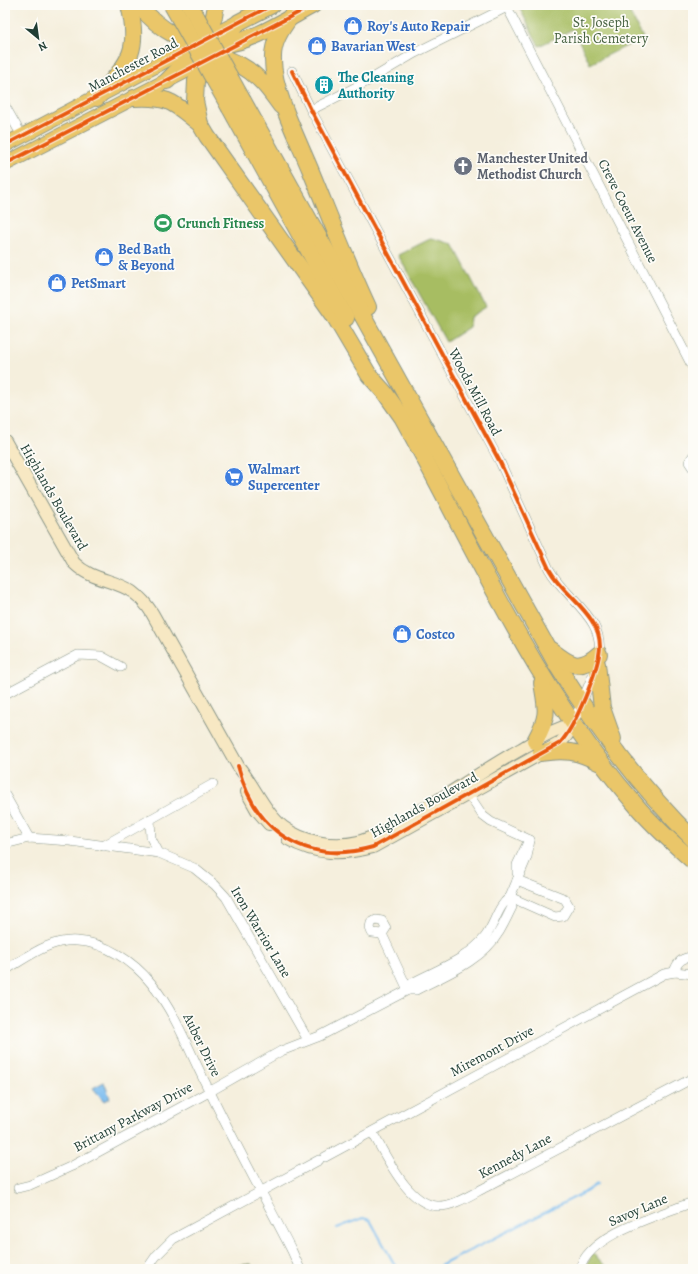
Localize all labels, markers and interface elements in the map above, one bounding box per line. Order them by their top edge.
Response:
park label: St. Joseph Parish Cemetery [554,13,649,48]
shop icon: Roy's Auto Repair [342,15,364,37]
place label: Roy's Auto Repair [367,17,470,36]
north arrow [18,18,58,58]
street label: Manchester Road [85,33,182,97]
shop icon: Bavarian West [306,35,328,57]
place label: Bavarian West [331,37,416,56]
text: N [35,38,50,55]
place label: The Cleaning Authority [337,68,415,103]
building icon: The Cleaning Authority [313,74,335,96]
place label: Manchester United Methodist Church [477,149,588,184]
church icon: Manchester United Methodist Church [452,155,474,177]
street label: Creve Coeur Avenue [594,156,662,266]
sports icon: Crunch Fitness [152,212,174,234]
place label: Crunch Fitness [177,214,265,233]
place label: Bed Bath & Beyond [118,240,175,275]
shop icon: Bed Bath & Beyond [93,246,115,268]
shop icon: PetSmart [46,272,68,294]
place label: PetSmart [71,274,126,293]
street label: Woods Mill Road [444,344,506,439]
street label: Highlands Boulevard [16,440,92,554]
place label: Walmart Supercenter [247,460,320,495]
supermarket icon: Walmart Supercenter [223,466,245,488]
shop icon: Costco [391,623,413,645]
place label: Costco [416,625,455,644]
street label: Highlands Boulevard [367,767,482,842]
street label: Iron Warrior Lane [226,883,296,981]
street label: Auber Drive [178,1009,226,1080]
street label: Miremont Drive [447,1021,537,1081]
street label: Brittany Parkway Drive [70,1078,196,1156]
street label: Kennedy Lane [475,1129,555,1183]
street label: Savoy Lane [605,1189,671,1231]

